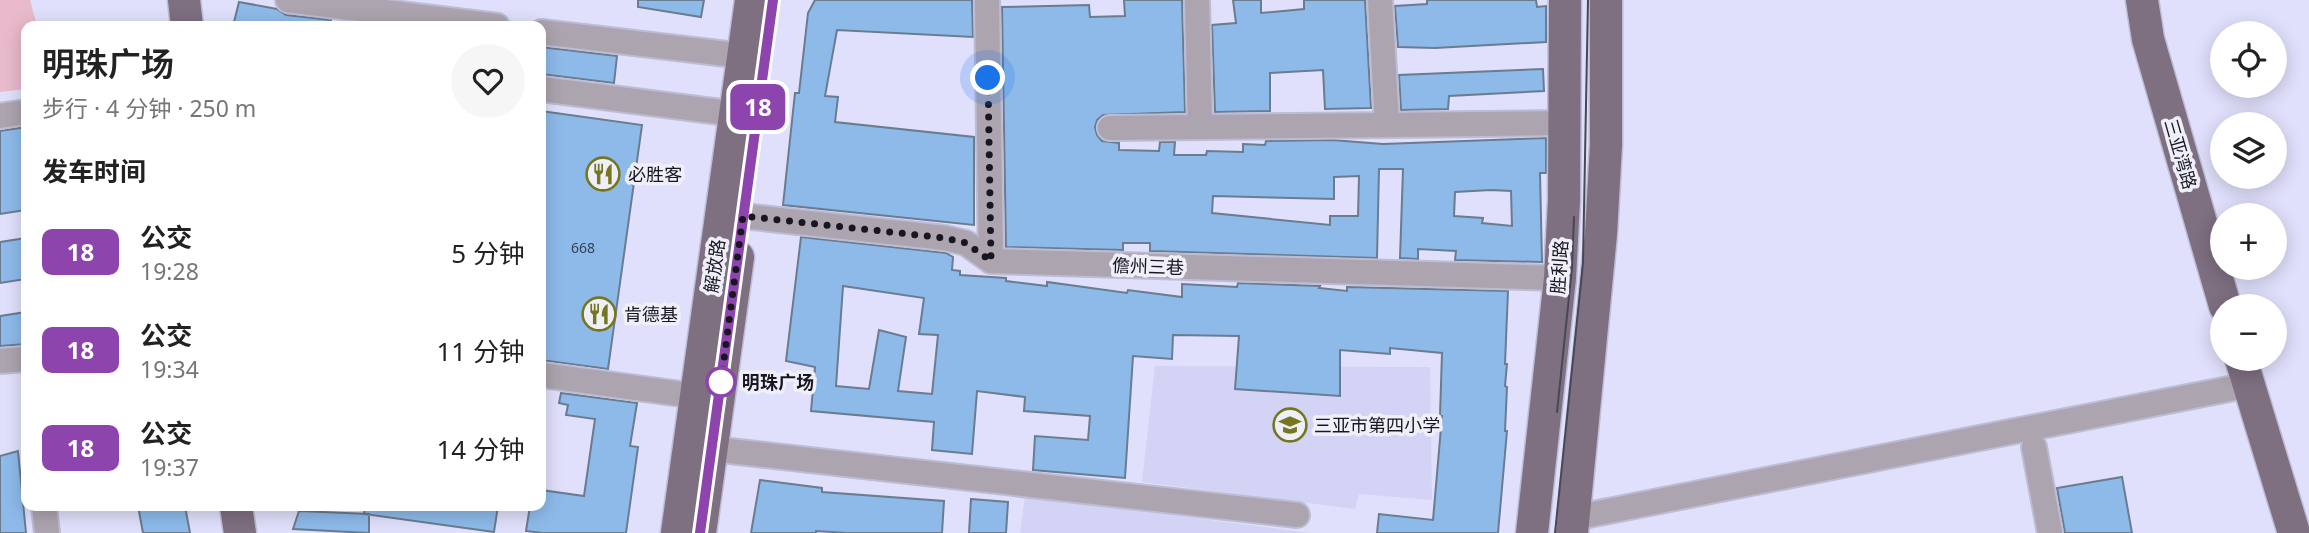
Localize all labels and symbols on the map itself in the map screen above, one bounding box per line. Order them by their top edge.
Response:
your location [970,60,1005,95]
line badge: 18 [726,84,790,130]
street label: 三亚湾路 [2160,116,2202,192]
restaurant icon: 必胜客 [584,155,622,193]
place label: 必胜客 [628,162,682,186]
house number: 668 [571,238,595,257]
street label: 解放路 [698,238,730,294]
street label: 胜利路 [1545,239,1573,295]
street label: 儋州三巷 [1112,253,1184,279]
restaurant icon: 肯德基 [580,295,618,333]
place label: 肯德基 [624,302,678,326]
marker: 明珠广场 [706,367,736,397]
place label: 明珠广场 [742,370,814,394]
school or university icon: 三亚市第四小学 [1271,406,1309,444]
place label: 三亚市第四小学 [1314,413,1440,437]

